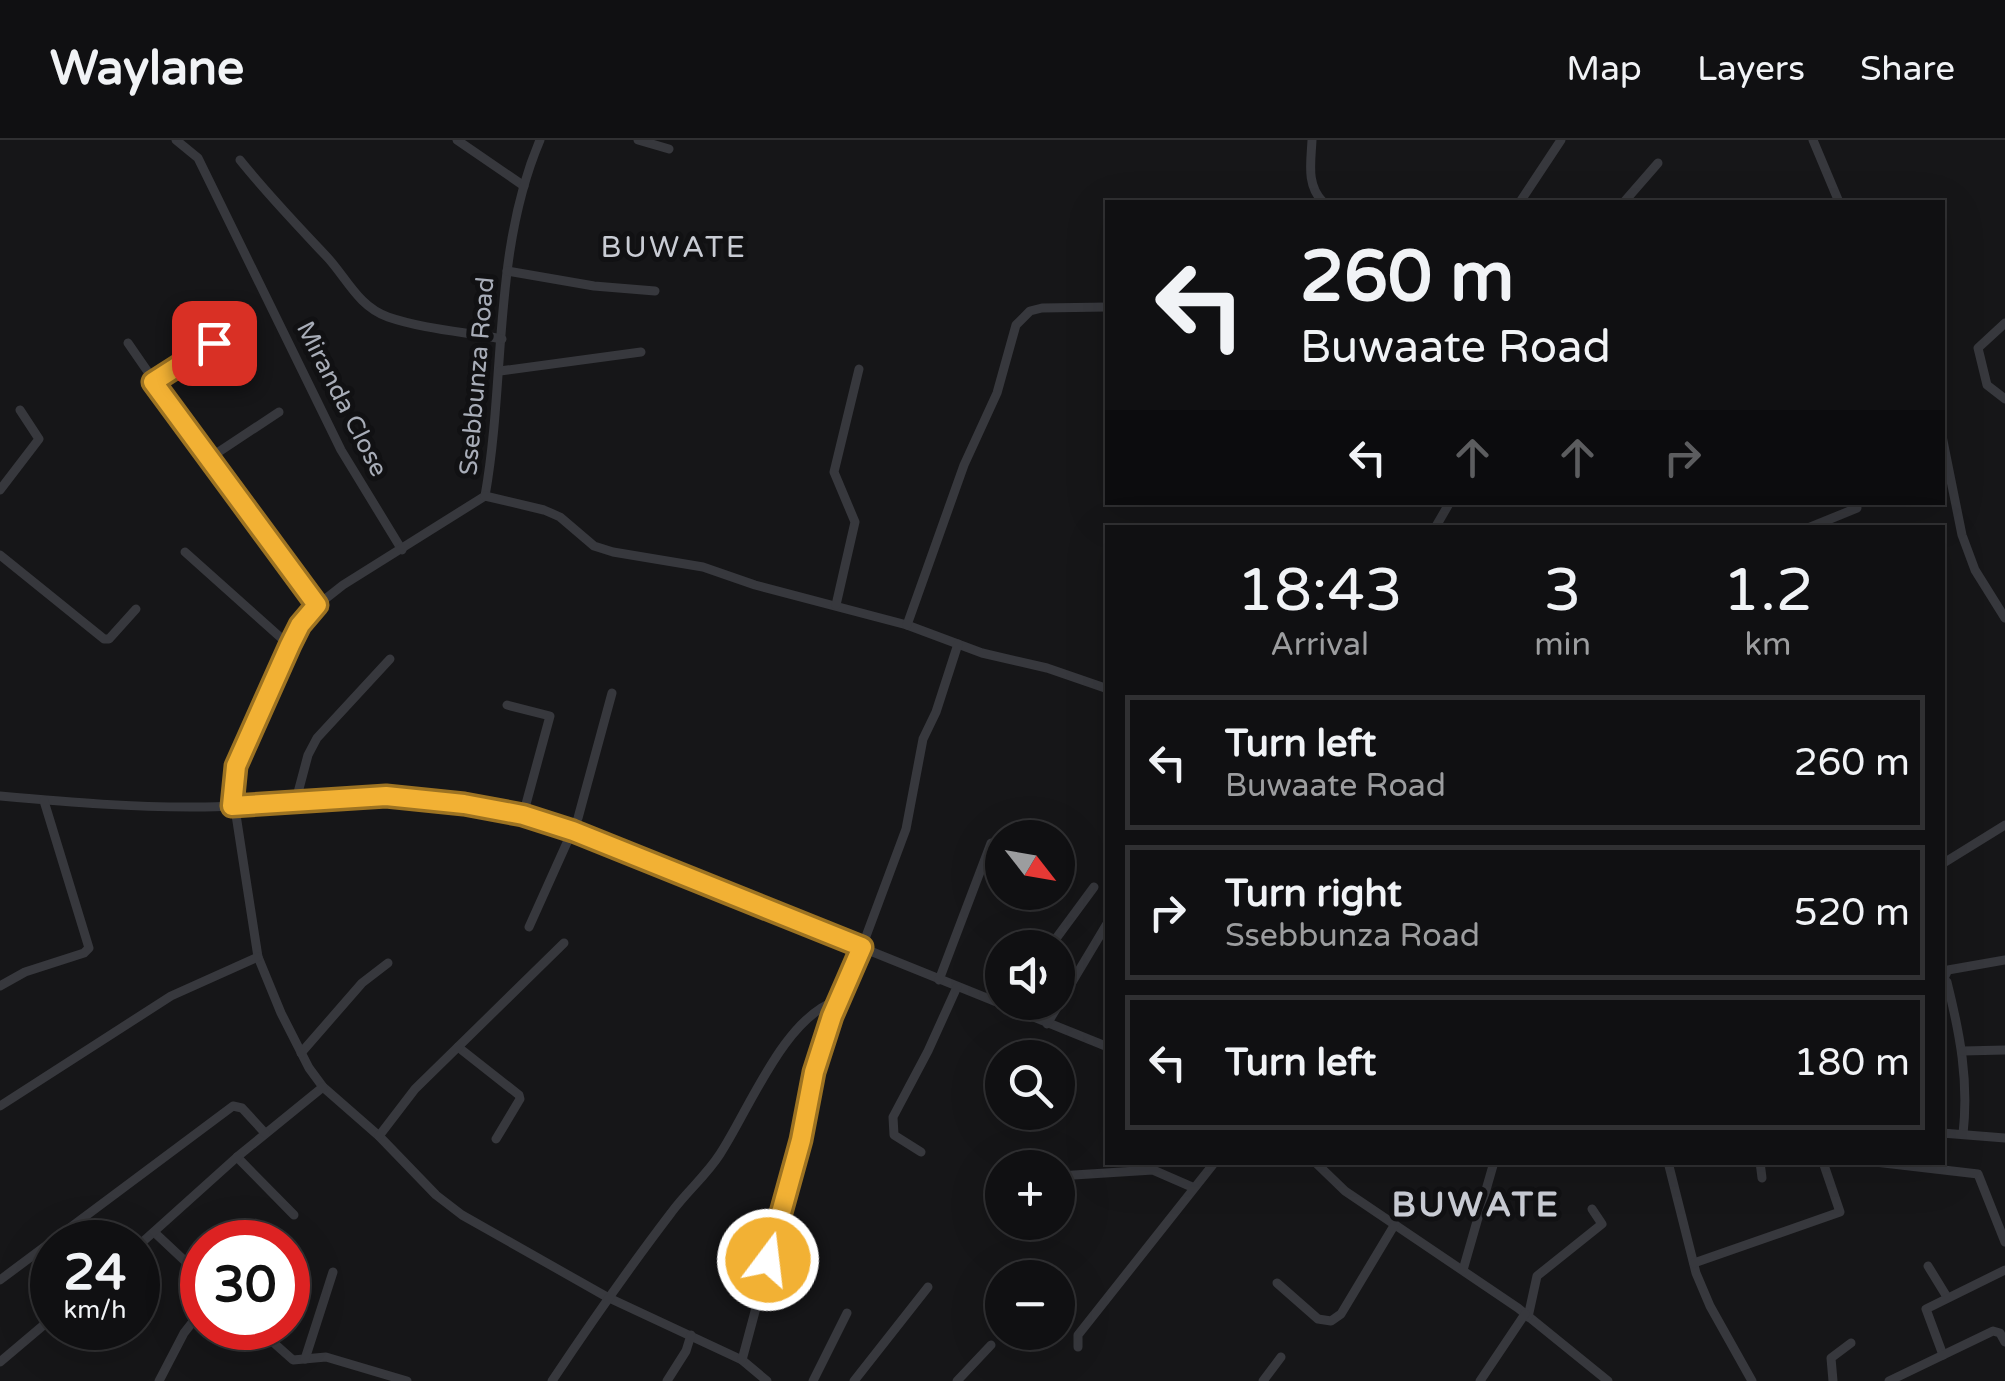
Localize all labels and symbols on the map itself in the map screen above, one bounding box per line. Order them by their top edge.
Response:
district label: BUWATE [601,229,747,266]
street label: Ssebbunza Road [453,275,501,477]
pin [172,301,257,386]
street label: Miranda Close [290,316,394,482]
north arrow [985,820,1075,910]
district label: BUWATE [1392,1184,1560,1226]
position arrow [716,1208,820,1312]
speed limit sign: 30 [180,1220,310,1350]

